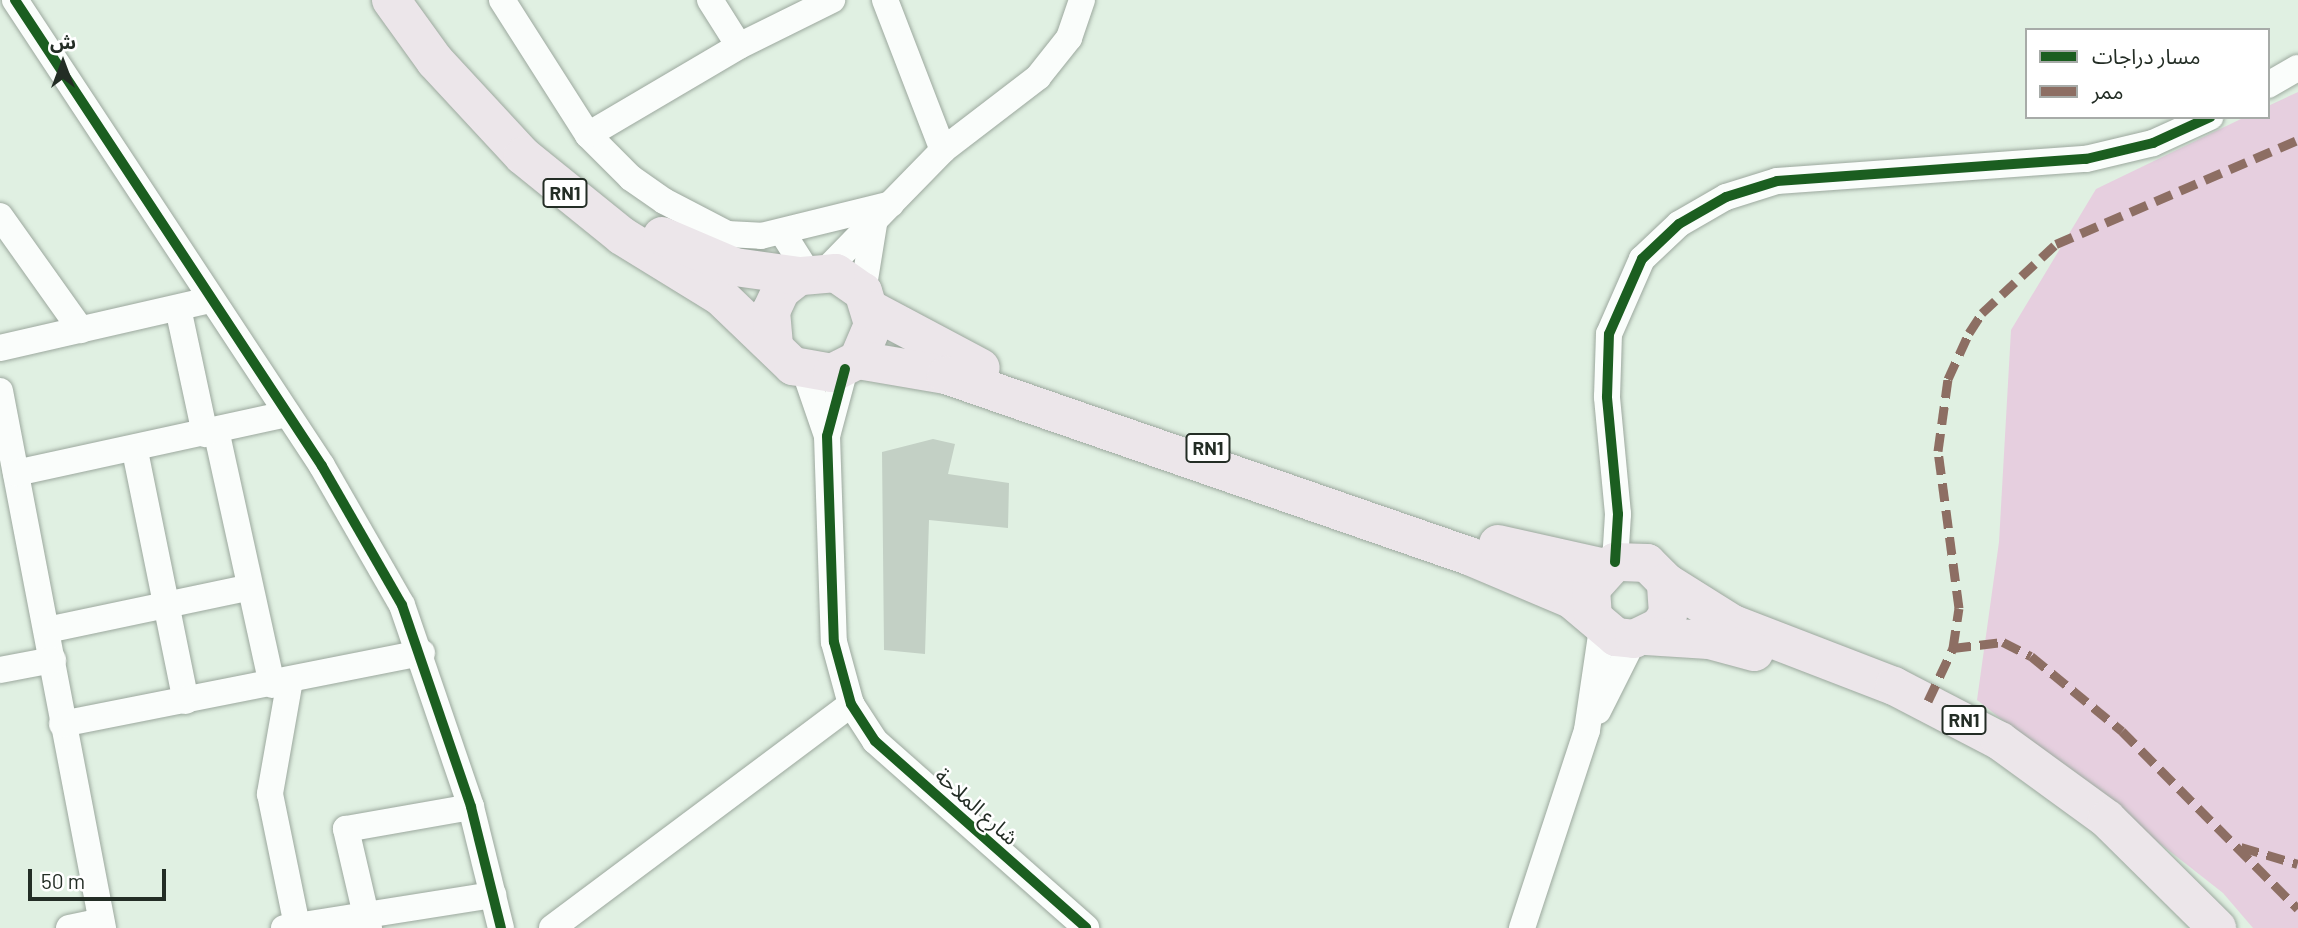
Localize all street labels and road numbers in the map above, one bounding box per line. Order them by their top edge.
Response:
road number: RN1 [542,178,588,209]
road number: RN1 [1185,432,1231,463]
road number: RN1 [1941,705,1987,736]
street label: شارع الملاحة [930,762,1024,850]

